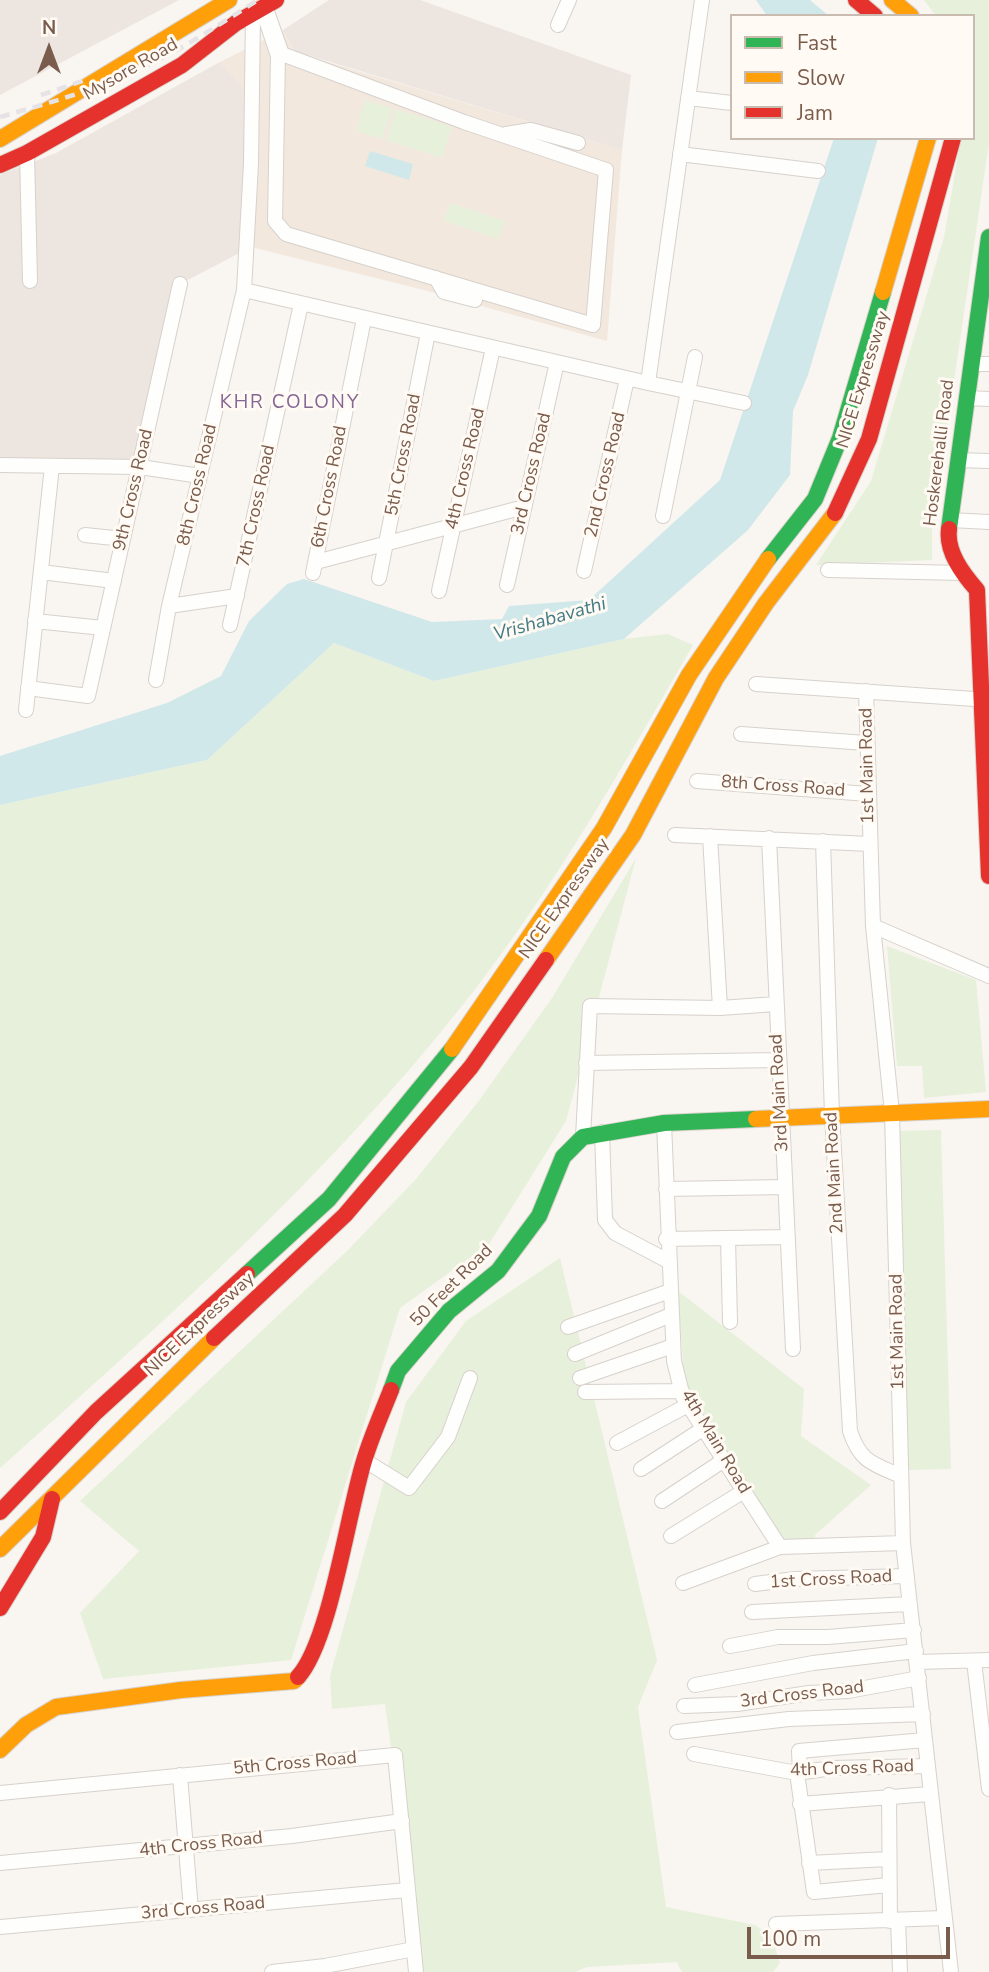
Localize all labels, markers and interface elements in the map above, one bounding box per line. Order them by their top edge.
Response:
north arrow [14,14,84,84]
legend [730,14,975,140]
text: N [42,15,56,41]
text: Fast [797,29,837,57]
street label: Mysore Road [80,34,182,106]
text: Slow [797,64,845,92]
text: Jam [797,99,833,127]
street label: NICE Expressway [833,309,895,451]
street label: Hoskerehalli Road [920,378,960,528]
district label: KHR COLONY [221,392,359,414]
street label: 5th Cross Road [382,392,426,518]
street label: 4th Cross Road [442,406,490,532]
street label: 2nd Cross Road [581,410,631,540]
street label: 3rd Cross Road [507,411,557,537]
street label: 8th Cross Road [174,422,222,548]
street label: 6th Cross Road [308,424,352,550]
street label: 9th Cross Road [110,427,158,553]
street label: 7th Cross Road [234,443,280,569]
water label: Vrishabavathi [491,593,609,647]
street label: 1st Main Road [856,708,880,824]
street label: 8th Cross Road [720,772,846,802]
street label: NICE Expressway [515,835,615,963]
street label: 3rd Main Road [766,1033,794,1153]
street label: 2nd Main Road [821,1112,849,1234]
street label: 50 Feet Road [406,1240,498,1332]
street label: NICE Expressway [141,1269,259,1381]
street label: 1st Main Road [886,1274,910,1390]
street label: 4th Main Road [675,1386,755,1498]
street label: 1st Cross Road [769,1566,893,1594]
street label: 3rd Cross Road [739,1677,865,1713]
street label: 5th Cross Road [232,1748,358,1780]
street label: 4th Cross Road [790,1756,914,1782]
street label: 4th Cross Road [138,1828,264,1862]
street label: 3rd Cross Road [140,1893,266,1925]
scale bar [751,1912,954,1956]
text: 100 m [760,1925,821,1953]

